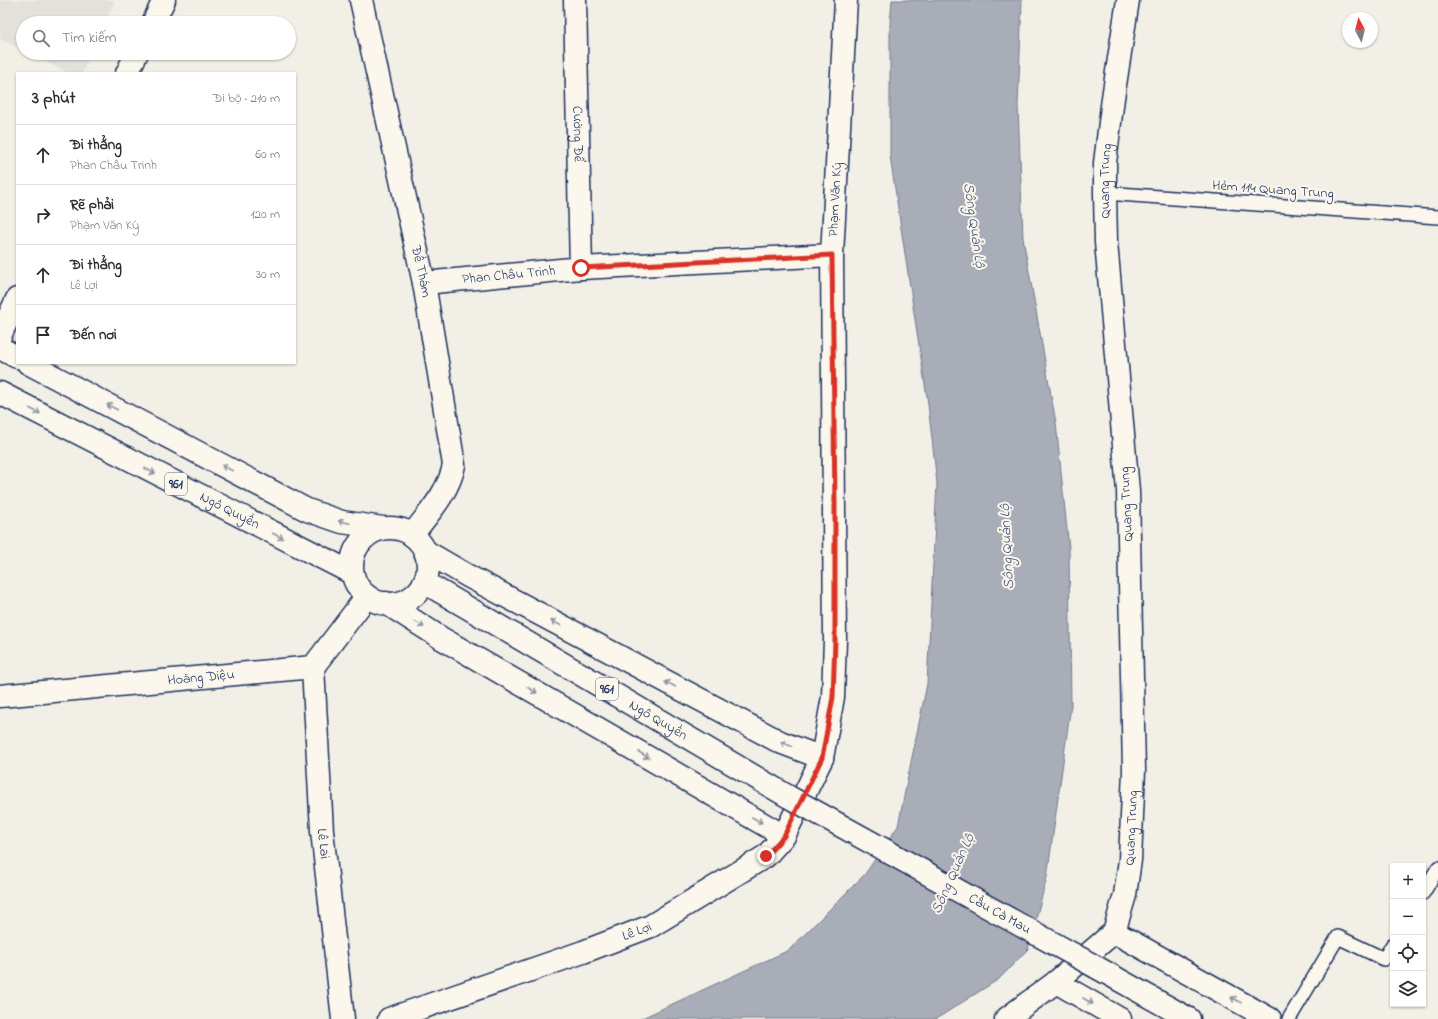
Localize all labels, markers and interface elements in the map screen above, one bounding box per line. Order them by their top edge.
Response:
north arrow [1342,12,1378,48]
search box [16,16,296,60]
icon: search [30,27,52,49]
text: Tìm kiếm [62,27,116,49]
text: 3 phút [32,86,75,111]
text: Đi bộ · 210 m [213,89,280,108]
street label: Cường Để [567,106,589,163]
text: Đi thẳng [70,134,122,156]
street label: Quang Trung [1094,142,1119,218]
icon: ahead [32,144,54,166]
text: 60 m [255,145,280,164]
text: Phan Châu Trinh [70,156,157,175]
street label: Phạm Văn Ký [823,161,849,237]
street label: Hẻm 114 Quang Trung [1211,175,1334,206]
water label: Sông Quản Lộ [956,181,991,270]
text: Rẽ phải [70,194,114,216]
icon: right [32,204,54,226]
text: 120 m [250,205,280,224]
text: Phạm Văn Ký [70,216,139,235]
street label: Đề Thám [405,242,437,299]
text: Đi thẳng [70,254,122,276]
route start [572,259,590,277]
street label: Phan Châu Trinh [461,260,556,290]
icon: ahead [32,264,54,286]
text: 30 m [256,265,280,284]
text: Lê Lợi [70,276,98,295]
icon: arrive [32,324,54,346]
text: Đến nơi [70,324,117,346]
one-way arrow [106,403,118,411]
one-way arrow [28,408,40,415]
one-way arrow [221,464,233,471]
street label: Quang Trung [1115,466,1140,542]
one-way arrow [144,467,156,475]
road number: 961 [165,473,187,495]
street label: Ngô Quyền [196,486,263,535]
water label: Sông Quản Lộ [994,502,1021,590]
one-way arrow [338,517,351,525]
one-way arrow [272,533,284,541]
one-way arrow [550,618,562,626]
one-way arrow [414,620,425,628]
street label: Hoàng Diệu [167,664,236,691]
road number: 961 [596,678,618,700]
one-way arrow [665,680,677,687]
one-way arrow [525,687,537,695]
street label: Ngô Quyền [625,695,692,746]
one-way arrow [780,740,792,748]
one-way arrow [638,752,650,760]
street label: Quang Trung [1119,790,1145,867]
one-way arrow [751,817,763,825]
street label: Lê Lai [311,827,336,860]
water label: Sông Quản Lộ [926,829,982,918]
route end [757,847,775,865]
map controls [1390,863,1426,1007]
button: + [1390,863,1426,899]
street label: Cầu Cà Mau [965,888,1035,940]
button: − [1390,899,1426,935]
street label: Lê Lợi [619,916,655,947]
button: locate [1390,935,1426,971]
button: layers [1390,971,1426,1007]
one-way arrow [1230,996,1242,1003]
one-way arrow [1082,997,1094,1005]

